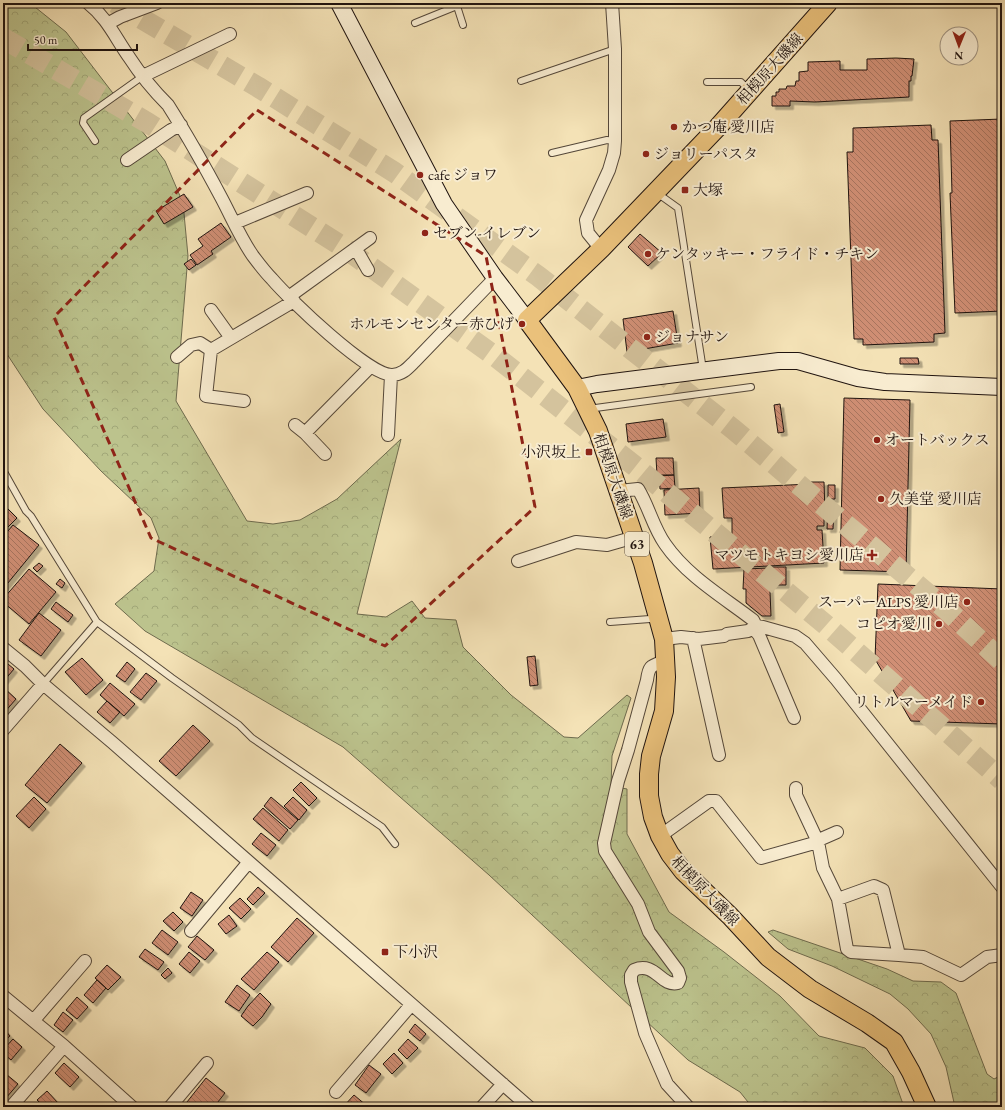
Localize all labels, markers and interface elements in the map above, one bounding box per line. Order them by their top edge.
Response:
scale bar [28,26,137,52]
north arrow [939,26,979,66]
street label: 相模原大磯線 [732,29,807,108]
text: 50 m [34,32,58,48]
text: N [954,49,963,63]
place label: かつ庵 愛川店 [682,117,775,136]
marker: かつ庵 愛川店 [669,122,679,132]
place label: ジョリーパスタ [654,144,758,163]
marker: ジョリーパスタ [641,149,651,159]
place label: cafe ジョワ [428,165,498,184]
marker: cafe ジョワ [415,170,425,180]
place label: 大塚 [693,180,723,199]
marker: 大塚 [680,185,690,195]
place label: セブン-イレブン [433,223,541,242]
marker: セブン-イレブン [420,228,430,238]
place label: ケンタッキー・フライド・チキン [656,244,879,263]
marker: ケンタッキー・フライド・チキン [643,249,653,259]
place label: ホルモンセンター赤ひげ [350,314,514,333]
marker: ホルモンセンター赤ひげ [517,319,527,329]
place label: ジョナサン [655,327,729,346]
marker: ジョナサン [642,332,652,342]
street label: 相模原大磯線 [590,430,637,521]
place label: オートバックス [885,430,990,449]
marker: オートバックス [872,435,882,445]
place label: 小沢坂上 [521,442,581,461]
marker: 小沢坂上 [584,447,594,457]
place label: 久美堂 愛川店 [889,489,982,508]
marker: 久美堂 愛川店 [876,494,886,504]
road number: 63 [625,532,649,556]
place label: マツモトキヨシ愛川店 [714,545,864,564]
marker: マツモトキヨシ愛川店 [867,550,877,560]
place label: スーパーALPS 愛川店 [818,592,959,611]
marker: スーパーALPS 愛川店 [962,597,972,607]
place label: コピオ愛川 [856,614,931,633]
marker: コピオ愛川 [934,619,944,629]
place label: リトルマーメイド [854,692,973,711]
marker: リトルマーメイド [976,697,986,707]
street label: 相模原大磯線 [667,852,743,930]
place label: 下小沢 [393,942,438,961]
marker: 下小沢 [380,947,390,957]

